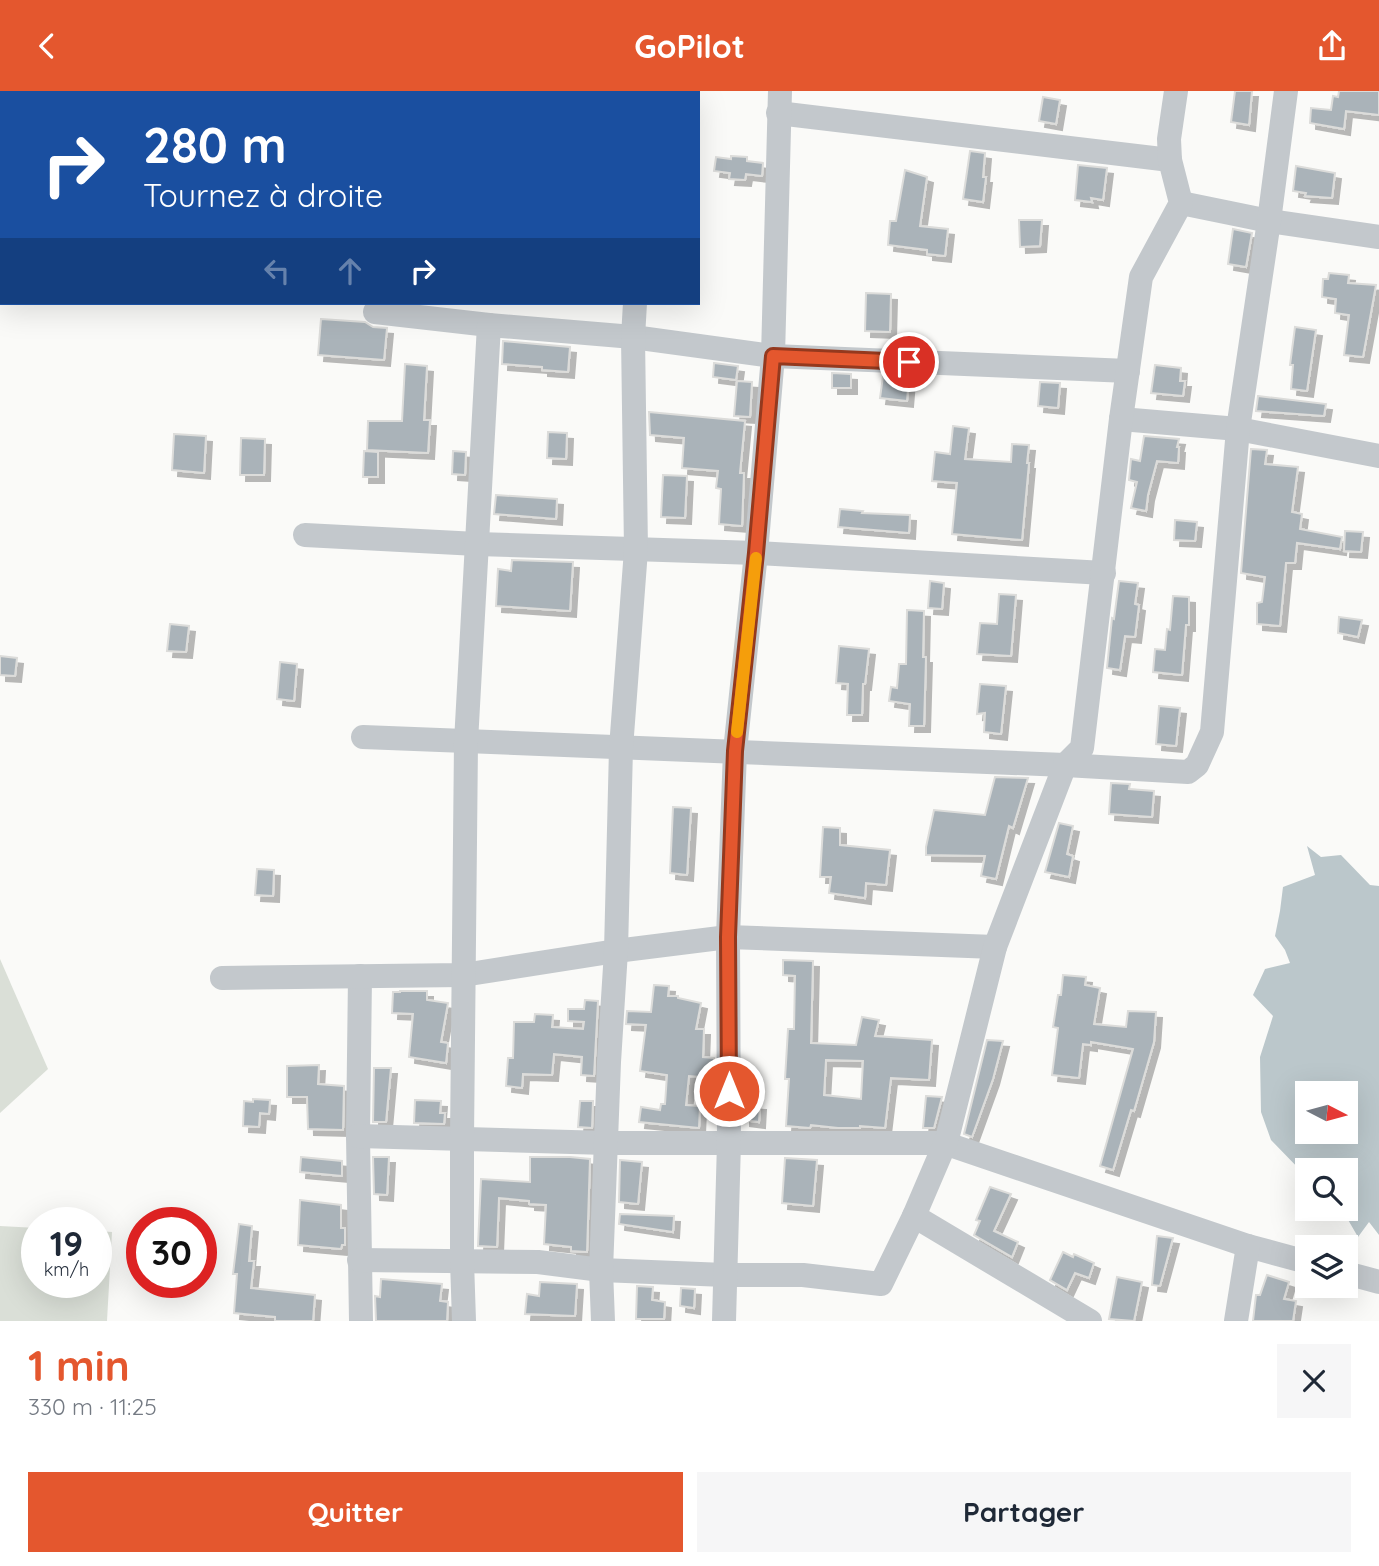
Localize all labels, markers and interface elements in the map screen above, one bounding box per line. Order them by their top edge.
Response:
text: GoPilot [634,26,745,66]
icon: back [28,27,66,65]
icon: share [1313,27,1351,65]
text: 280 m [143,114,287,175]
icon: right [28,119,119,210]
text: Tournez à droite [143,175,383,215]
icon: left [258,252,296,290]
icon: ahead [331,252,369,290]
icon: right [404,252,442,290]
pin [879,332,939,392]
icon: arrive [890,343,928,381]
position arrow [692,1054,766,1128]
north arrow [1295,1081,1358,1145]
map controls [1295,1081,1358,1298]
button: search [1295,1158,1358,1221]
speed limit sign: 30 [126,1207,217,1298]
text: 19 [50,1221,83,1265]
button: layers [1295,1235,1358,1298]
text: km/h [44,1258,89,1281]
text: 1 min [28,1339,130,1392]
button: close [1277,1344,1351,1418]
text: 330 m · 11:25 [28,1392,157,1421]
button: Quitter [28,1472,683,1552]
button: Partager [697,1472,1351,1552]

